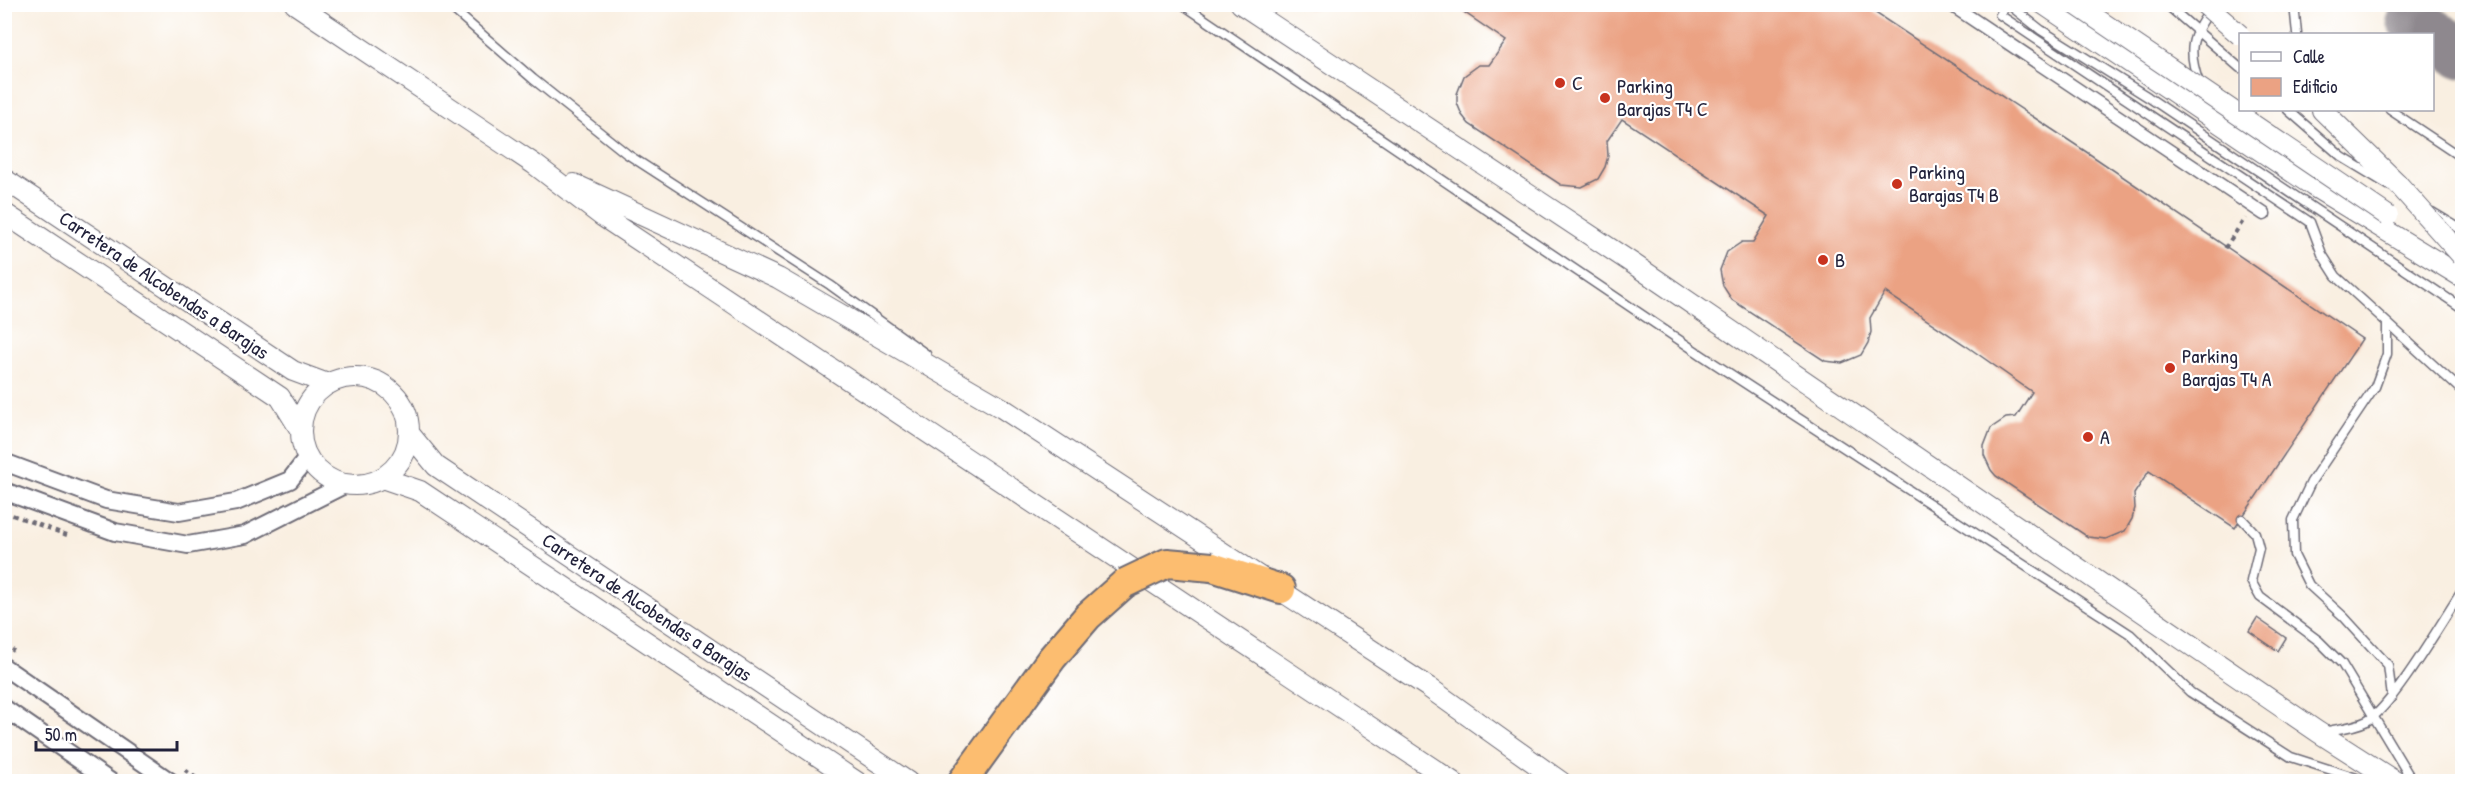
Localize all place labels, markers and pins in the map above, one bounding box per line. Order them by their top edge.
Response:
place label: C [1572,69,1583,96]
place label: Parking Barajas T4 C [1617,72,1708,122]
marker: C [1553,76,1567,90]
marker: Parking Barajas T4 C [1598,91,1612,105]
place label: Parking Barajas T4 B [1909,158,1999,208]
marker: Parking Barajas T4 B [1890,177,1904,191]
place label: B [1835,246,1845,273]
marker: B [1816,253,1830,267]
place label: Parking Barajas T4 A [2182,342,2272,392]
marker: Parking Barajas T4 A [2163,361,2177,375]
place label: A [2100,423,2110,450]
marker: A [2081,430,2095,444]

